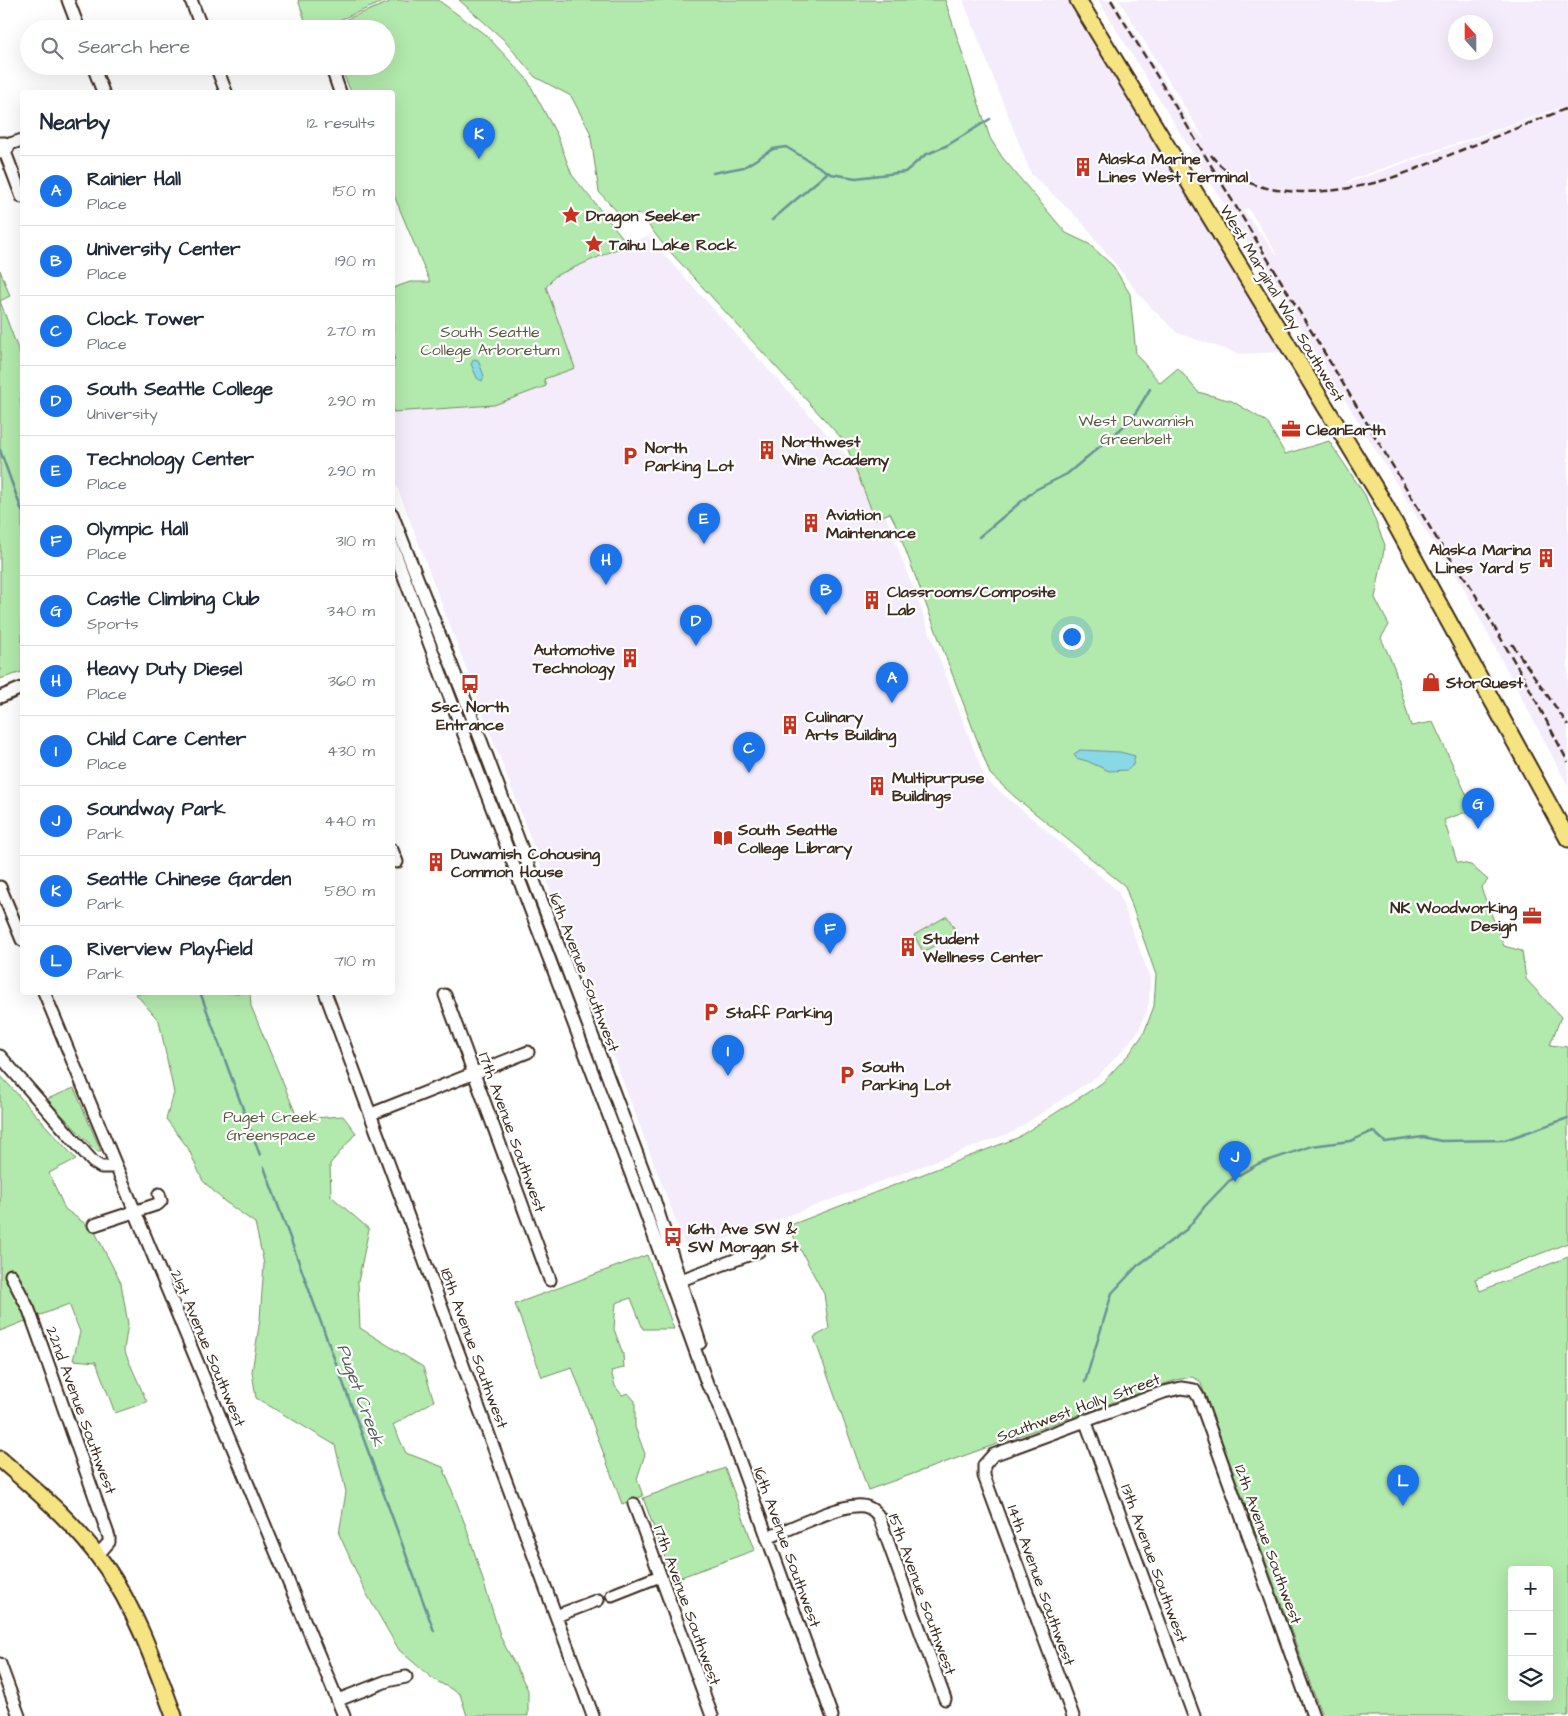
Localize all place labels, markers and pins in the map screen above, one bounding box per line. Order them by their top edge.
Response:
pin: K [463,118,495,159]
place label: Alaska Marine Lines West Terminal [1098,148,1249,188]
building icon: Alaska Marine Lines West Terminal [1072,156,1094,178]
place icon: Dragon Seeker [560,204,582,226]
place label: Dragon Seeker [586,205,700,229]
place icon: Taihu Lake Rock [583,233,605,255]
place label: Taihu Lake Rock [608,234,737,256]
office icon: CleanEarth [1280,418,1302,440]
place label: CleanEarth [1306,419,1387,441]
place label: Northwest Wine Academy [781,431,889,472]
place label: North Parking Lot [645,437,734,479]
building icon: Northwest Wine Academy [756,439,778,461]
parking icon: North Parking Lot [619,445,641,467]
pin: E [688,503,720,544]
place label: Aviation Maintenance [826,504,916,544]
building icon: Aviation Maintenance [800,512,822,534]
place label: Alaska Marina Lines Yard 5 [1429,539,1532,579]
pin: H [590,544,622,585]
building icon: Alaska Marina Lines Yard 5 [1535,547,1557,569]
pin: B [810,574,842,615]
place label: Classrooms/Composite Lab [887,581,1056,621]
building icon: Classrooms/Composite Lab [861,589,883,611]
pin: D [680,605,712,646]
place label: Automotive Technology [532,639,615,681]
building icon: Automotive Technology [619,647,641,669]
pin: A [876,662,908,703]
shop icon: StorQuest [1420,671,1442,693]
place label: StorQuest [1445,672,1524,694]
bus stop icon: Ssc North Entrance [459,673,481,695]
place label: Ssc North Entrance [430,696,510,736]
place label: Culinary Arts Building [805,706,897,748]
building icon: Culinary Arts Building [779,714,801,736]
pin: C [733,732,765,773]
place label: Multipurpuse Buildings [892,767,985,809]
building icon: Multipurpuse Buildings [866,775,888,797]
pin: G [1462,788,1494,829]
place label: South Seattle College Library [737,819,853,861]
library icon: South Seattle College Library [712,827,734,849]
place label: Duwamish Cohousing Common House [451,843,601,883]
building icon: Duwamish Cohousing Common House [425,851,447,873]
place label: NK Woodworking Design [1390,897,1518,939]
office icon: NK Woodworking Design [1521,905,1543,927]
pin: F [814,913,846,954]
place label: Student Wellness Center [922,928,1043,968]
building icon: Student Wellness Center [897,936,919,958]
parking icon: Staff Parking [700,1001,722,1023]
place label: Staff Parking [725,1002,833,1026]
pin: I [712,1035,744,1076]
place label: South Parking Lot [861,1056,951,1098]
parking icon: South Parking Lot [836,1064,858,1086]
pin: J [1219,1141,1251,1182]
place label: 16th Ave SW & SW Morgan St [687,1218,799,1260]
bus stop icon: 16th Ave SW & SW Morgan St [662,1226,684,1248]
pin: L [1387,1465,1419,1506]

